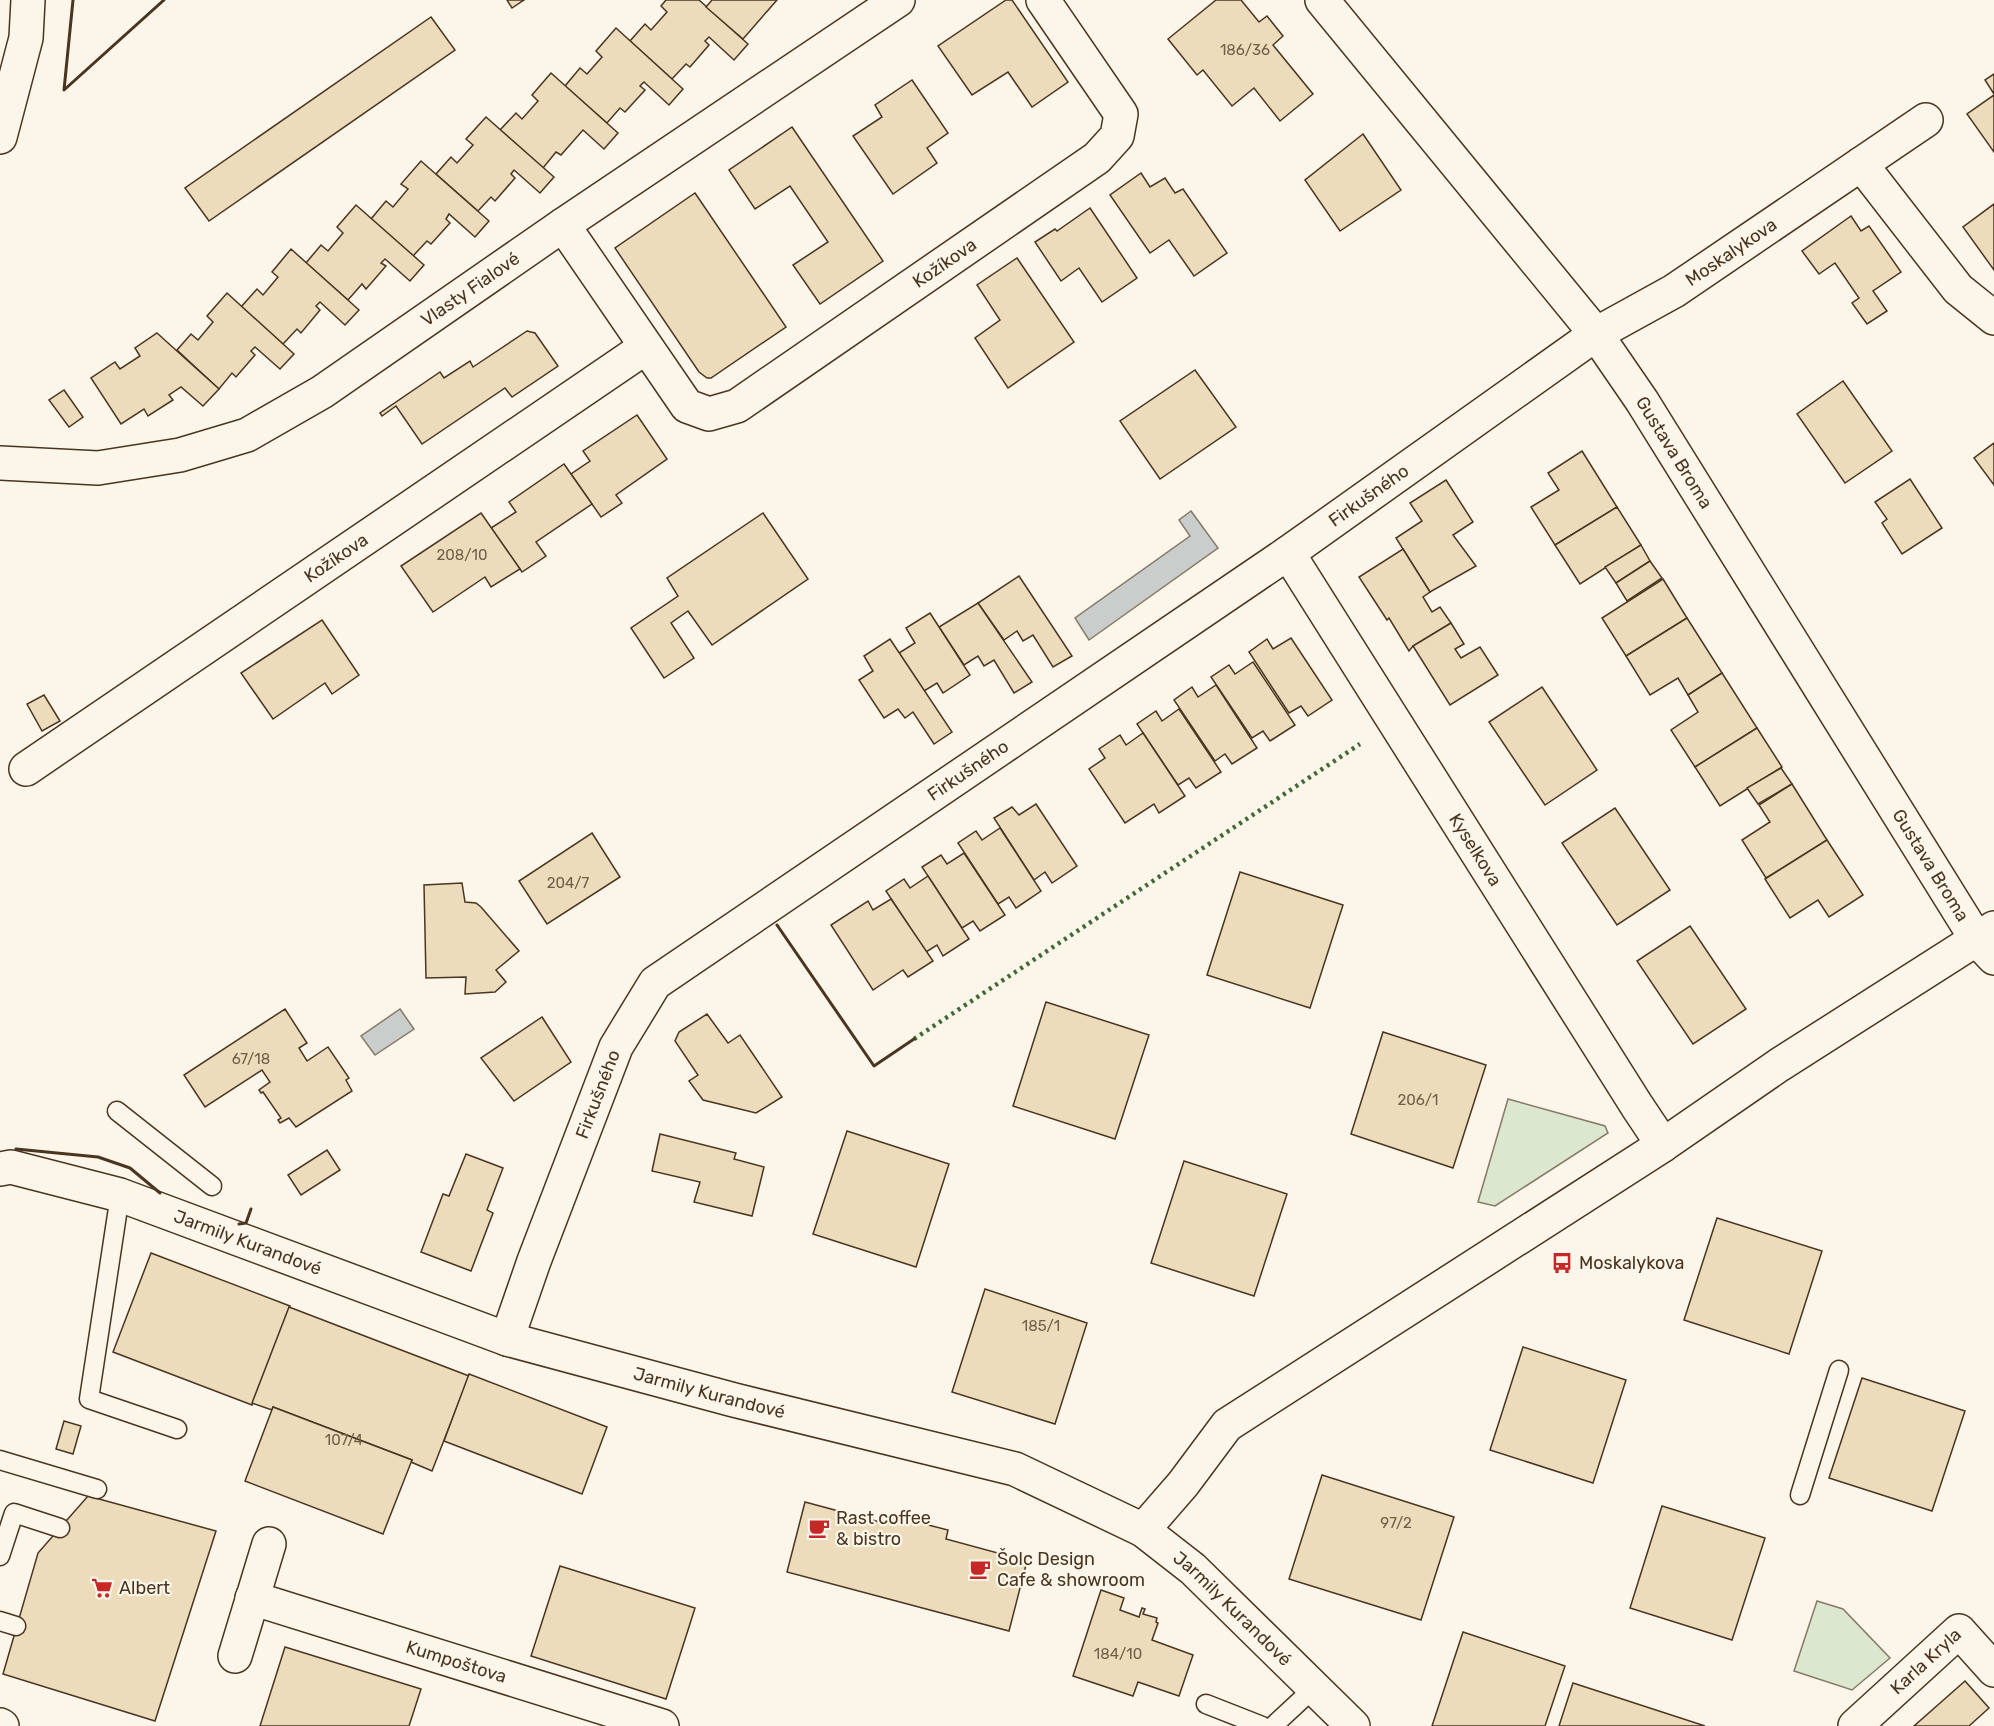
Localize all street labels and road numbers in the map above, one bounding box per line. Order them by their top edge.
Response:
street label: Moskalykova [1681,213,1781,291]
street label: Kožíkova [908,233,981,293]
street label: Vlasty Fialové [417,247,524,331]
street label: Gustava Broma [1631,392,1717,513]
street label: Firkušného [1324,460,1413,532]
street label: Kožíkova [300,528,372,588]
street label: Firkušného [923,735,1013,806]
street label: Gustava Broma [1887,805,1974,926]
street label: Kyselkova [1444,809,1506,890]
street label: Firkušného [571,1047,625,1142]
street label: Jarmily Kurandové [171,1205,325,1280]
street label: Jarmily Kurandové [631,1362,787,1423]
street label: Jarmily Kurandové [1169,1547,1296,1671]
street label: Karla Kryla [1886,1623,1966,1699]
street label: Kumpoštova [403,1636,509,1688]

